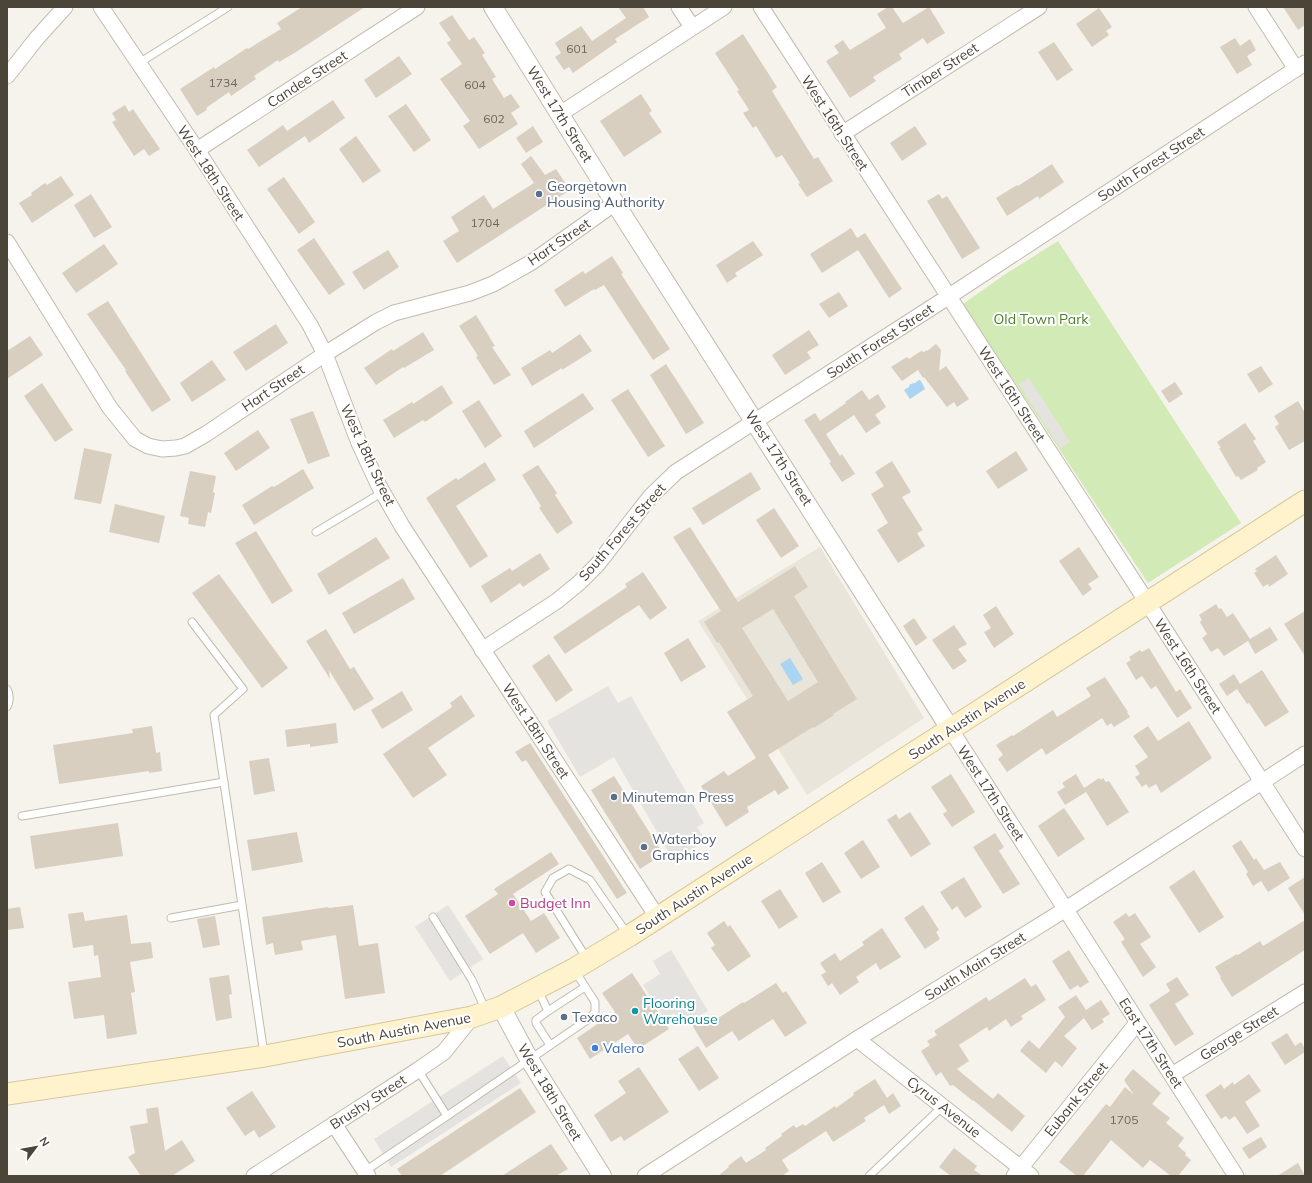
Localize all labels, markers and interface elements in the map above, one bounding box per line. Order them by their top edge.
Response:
street label: Timber Street [898,39,982,101]
house number: 601 [566,41,588,56]
street label: Candee Street [264,46,351,112]
street label: West 17th Street [523,63,597,166]
street label: West 16th Street [797,72,873,174]
house number: 1734 [209,75,237,90]
house number: 604 [464,77,486,92]
house number: 602 [483,111,505,126]
street label: West 18th Street [173,122,249,224]
street label: South Forest Street [1094,123,1208,205]
place label: Georgetown Housing Authority [547,177,665,211]
marker: Georgetown Housing Authority [534,189,544,199]
street label: Hart Street [524,214,594,270]
house number: 1704 [471,215,499,230]
street label: South Forest Street [823,300,937,382]
park label: Old Town Park [994,310,1089,328]
street label: West 16th Street [974,343,1050,445]
street label: Hart Street [238,360,308,416]
street label: West 18th Street [337,401,399,509]
street label: West 17th Street [741,407,817,509]
street label: South Forest Street [575,479,669,585]
street label: West 16th Street [1150,615,1226,717]
street label: South Austin Avenue [905,675,1029,763]
street label: West 18th Street [498,680,574,782]
street label: West 17th Street [953,742,1029,844]
place label: Minuteman Press [622,788,734,806]
marker: Minuteman Press [609,792,619,802]
place label: Waterboy Graphics [652,830,717,864]
marker: Waterboy Graphics [639,842,649,852]
street label: South Austin Avenue [632,850,756,938]
place label: Budget Inn [520,894,591,912]
marker: Budget Inn [507,898,517,908]
street label: South Main Street [921,928,1029,1004]
place label: Flooring Warehouse [643,994,718,1028]
street label: East 17th Street [1115,994,1187,1092]
street label: George Street [1196,1002,1282,1064]
marker: Flooring Warehouse [630,1006,640,1016]
street label: South Austin Avenue [336,1008,472,1052]
place label: Texaco [572,1008,618,1026]
marker: Texaco [559,1012,569,1022]
place label: Valero [603,1039,644,1057]
street label: West 18th Street [514,1040,586,1144]
marker: Valero [590,1043,600,1053]
street label: Eubank Street [1040,1058,1112,1140]
street label: Brushy Street [326,1071,410,1133]
street label: Cyrus Avenue [903,1072,985,1142]
house number: 1705 [1110,1112,1138,1127]
north arrow [16,1127,56,1167]
text: N [36,1134,53,1149]

